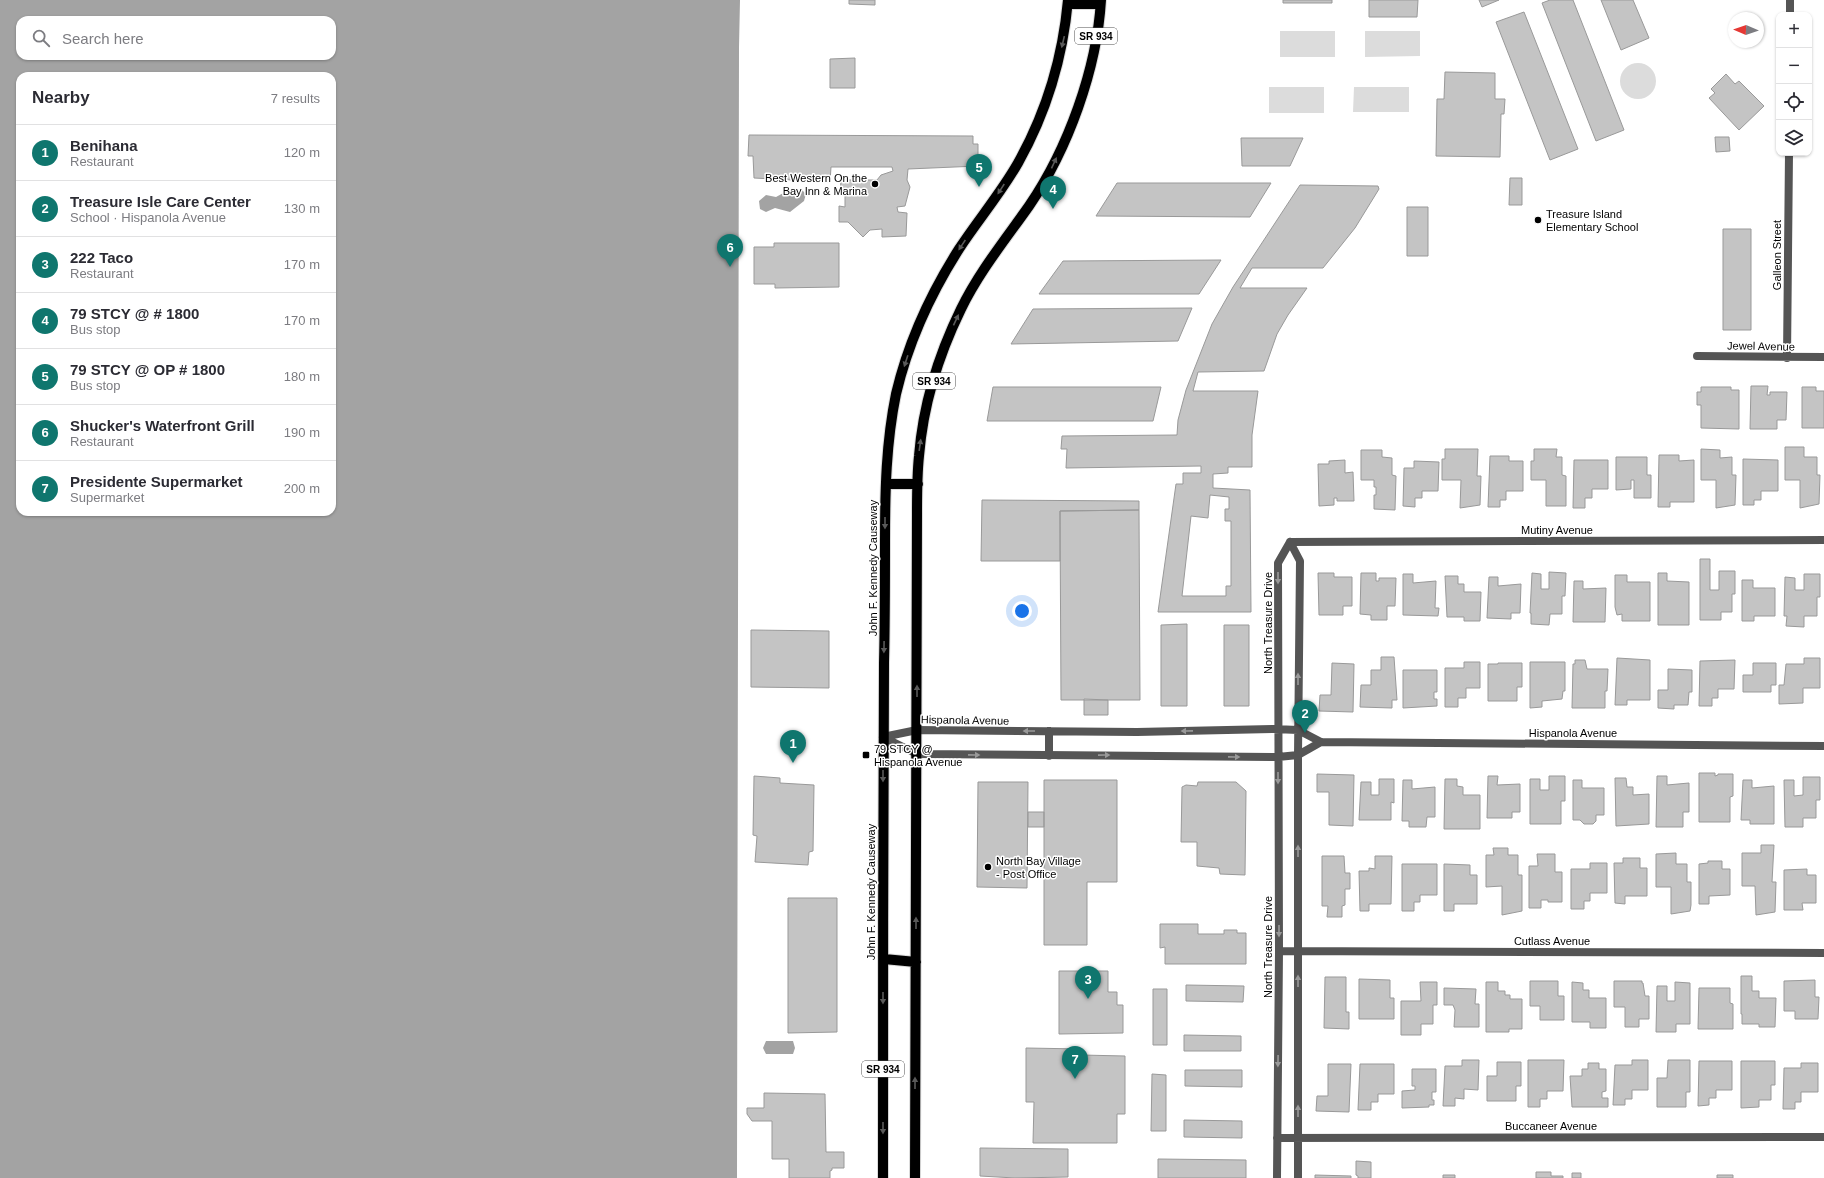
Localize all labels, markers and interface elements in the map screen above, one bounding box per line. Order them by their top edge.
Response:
north arrow [1728,12,1764,48]
map controls [1776,12,1812,156]
button: + [1776,12,1812,48]
search box [16,16,336,60]
icon: search [30,27,52,49]
road number: SR 934 [1075,28,1117,44]
text: Search here [62,30,144,47]
one-way arrow [1059,36,1065,48]
button: − [1776,48,1812,84]
button: locate [1776,84,1812,120]
text: Nearby [32,88,90,107]
text: 7 results [271,91,320,106]
button: layers [1776,120,1812,156]
text: Benihana [70,137,138,154]
text: 1 [41,145,49,160]
text: 120 m [284,145,320,160]
text: Restaurant [70,154,134,169]
pin: 5 [966,154,992,187]
one-way arrow [1051,158,1057,169]
place label: Best Western On the Bay Inn & Marina [765,172,868,197]
pin: 4 [1040,176,1066,209]
marker: Best Western On the Bay Inn & Marina [870,179,880,189]
one-way arrow [998,183,1005,195]
text: Treasure Isle Care Center [70,193,251,210]
text: 2 [41,201,49,216]
text: 130 m [284,201,320,216]
place label: Treasure Island Elementary School [1546,208,1638,233]
text: School · Hispanola Avenue [70,210,226,225]
marker: Treasure Island Elementary School [1533,215,1543,225]
street label: Galleon Street [1771,220,1783,290]
pin: 6 [717,234,743,267]
one-way arrow [958,240,966,250]
text: 222 Taco [70,249,133,266]
text: 3 [41,257,49,272]
text: 170 m [284,257,320,272]
text: Restaurant [70,266,134,281]
text: 79 STCY @ # 1800 [70,305,199,322]
text: 4 [41,313,49,328]
text: 170 m [284,313,320,328]
one-way arrow [953,314,959,326]
text: Bus stop [70,322,121,337]
street label: Jewel Avenue [1727,339,1795,353]
one-way arrow [902,356,908,368]
text: 79 STCY @ OP # 1800 [70,361,225,378]
text: 5 [41,369,49,384]
text: 180 m [284,369,320,384]
road number: SR 934 [913,373,955,389]
text: Bus stop [70,378,121,393]
text: Shucker's Waterfront Grill [70,417,255,434]
text: 6 [41,425,49,440]
text: 190 m [284,425,320,440]
text: Restaurant [70,434,134,449]
one-way arrow [917,439,923,451]
text: Presidente Supermarket [70,473,243,490]
text: 7 [41,481,49,496]
text: 200 m [284,481,320,496]
text: Supermarket [70,490,144,505]
street label: John F. Kennedy Causeway [867,499,879,636]
one-way arrow [882,517,888,530]
street label: Mutiny Avenue [1521,524,1593,536]
street label: North Treasure Drive [1262,572,1274,674]
one-way arrow [1275,572,1281,585]
your location [1012,601,1032,621]
one-way arrow [881,641,888,653]
one-way arrow [1295,672,1301,685]
one-way arrow [914,684,920,697]
pin: 2 [1292,700,1318,733]
street label: Hispanola Avenue [921,713,1009,727]
street label: Hispanola Avenue [1529,727,1617,739]
one-way arrow [1022,728,1035,734]
one-way arrow [1180,728,1193,734]
pin: 1 [780,730,806,763]
place label: 79 STCY @ Hispanola Avenue [874,743,962,768]
marker: 79 STCY @ Hispanola Avenue [861,750,871,760]
one-way arrow [968,752,981,758]
one-way arrow [1098,752,1111,758]
one-way arrow [1228,754,1241,760]
one-way arrow [880,770,886,783]
one-way arrow [1275,772,1281,785]
street label: John F. Kennedy Causeway [865,823,877,960]
one-way arrow [1295,844,1301,857]
place label: North Bay Village - Post Office [996,855,1081,880]
marker: North Bay Village - Post Office [983,862,993,872]
street label: North Treasure Drive [1262,896,1274,998]
one-way arrow [913,916,919,929]
one-way arrow [1276,925,1282,938]
street label: Cutlass Avenue [1514,935,1590,947]
pin: 3 [1075,966,1101,999]
one-way arrow [1295,974,1301,987]
one-way arrow [880,992,886,1005]
pin: 7 [1062,1046,1088,1079]
one-way arrow [1275,1055,1281,1068]
road number: SR 934 [862,1061,904,1077]
one-way arrow [912,1076,918,1089]
one-way arrow [1295,1104,1301,1117]
street label: Buccaneer Avenue [1505,1120,1597,1132]
one-way arrow [880,1122,886,1135]

